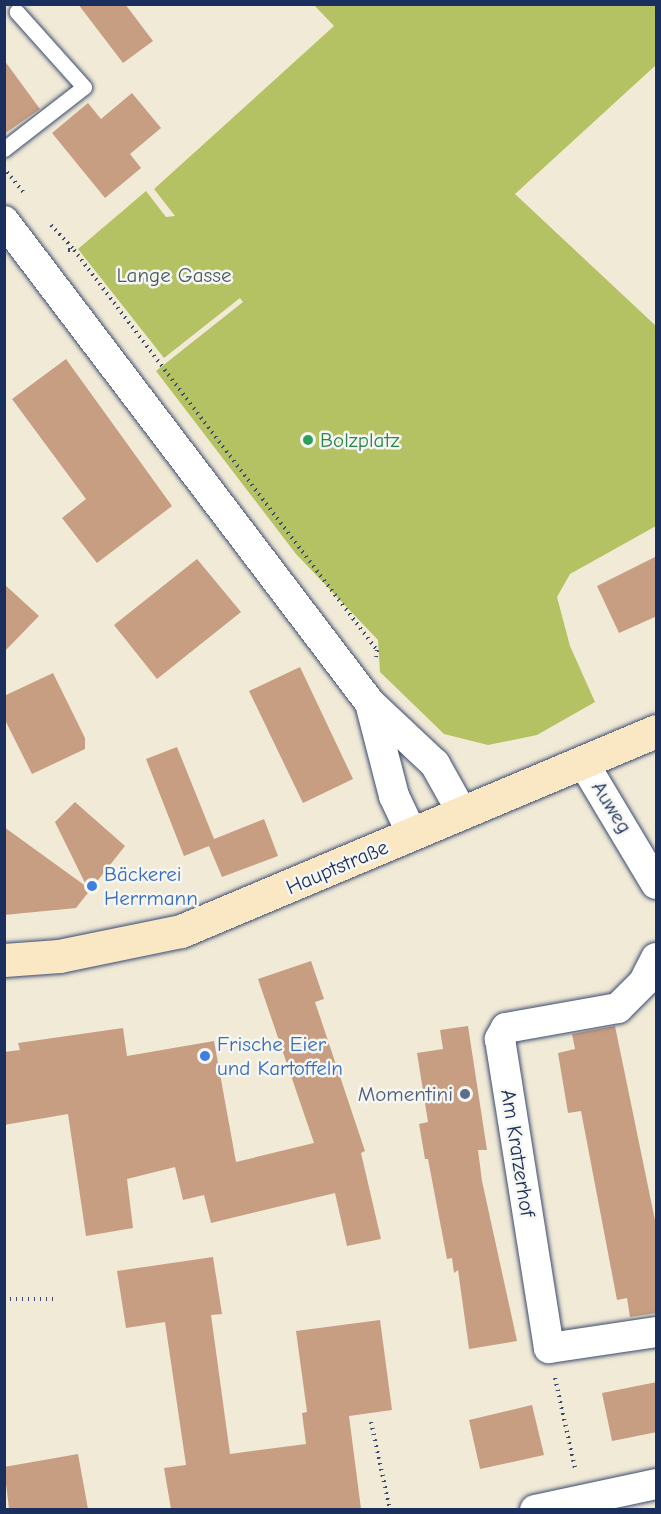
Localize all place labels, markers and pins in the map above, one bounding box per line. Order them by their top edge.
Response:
place label: Bolzplatz [320,427,400,453]
marker: Bolzplatz [301,433,315,447]
place label: Bäckerei Herrmann [104,861,198,911]
marker: Bäckerei Herrmann [85,879,99,893]
place label: Frische Eier und Kartoffeln [217,1031,343,1081]
marker: Frische Eier und Kartoffeln [198,1049,212,1063]
place label: Momentini [358,1081,453,1107]
marker: Momentini [458,1087,472,1101]

